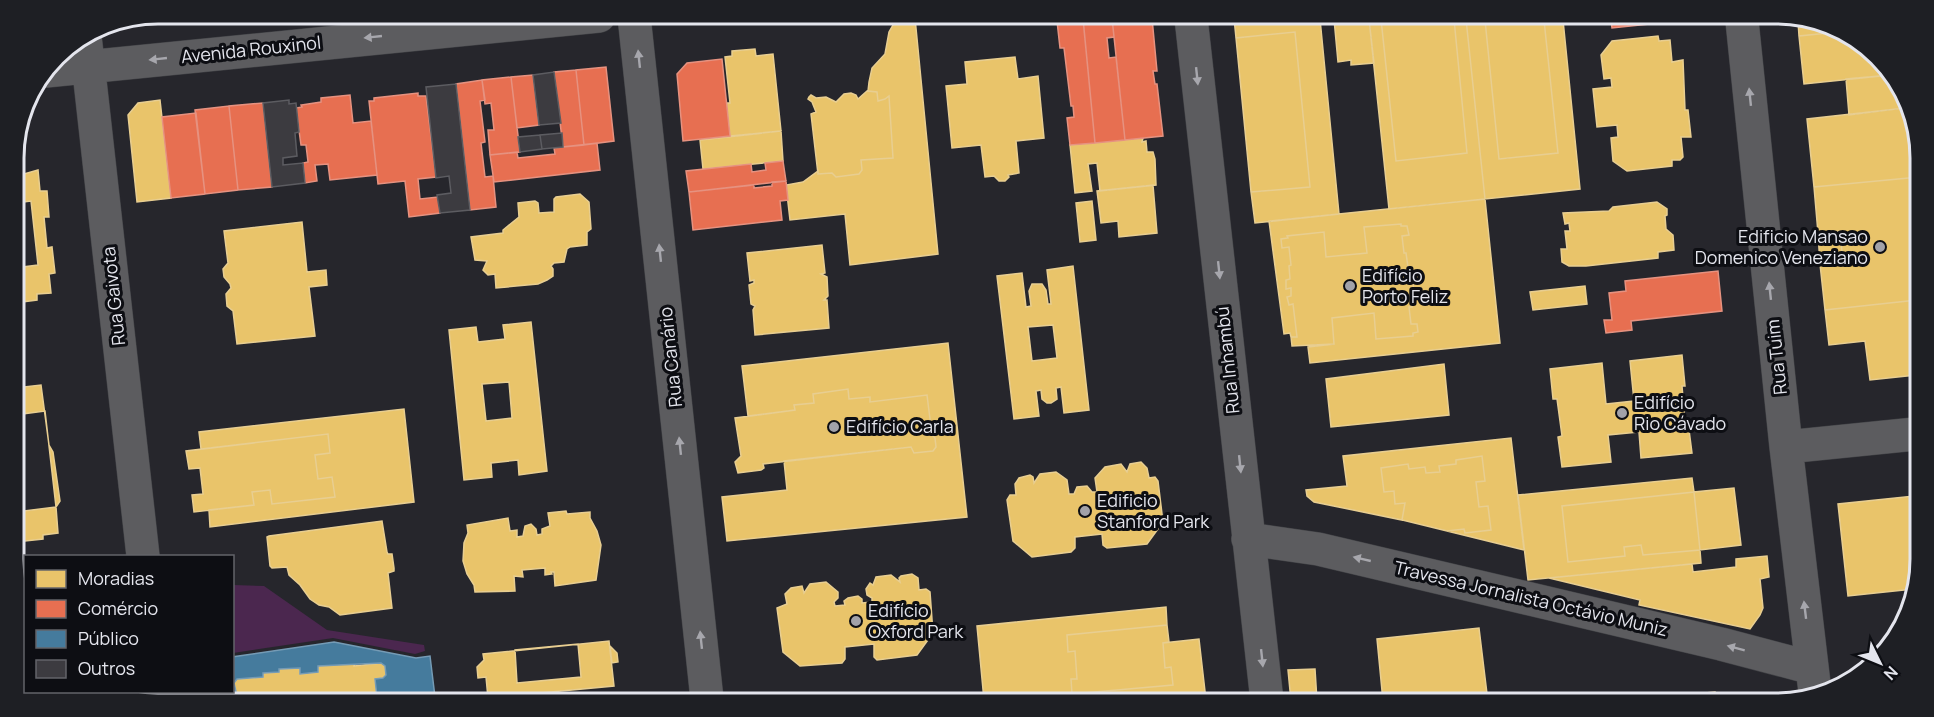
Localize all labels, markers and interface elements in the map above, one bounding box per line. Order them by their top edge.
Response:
street label: Avenida Rouxinol [180,30,322,68]
one-way arrow [364,33,383,42]
one-way arrow [634,49,644,68]
one-way arrow [149,54,168,64]
one-way arrow [1192,67,1202,86]
one-way arrow [1745,87,1755,106]
place label: Edificio Mansao Domenico Veneziano [1695,224,1868,269]
marker: Edificio Mansao Domenico Veneziano [1873,240,1887,254]
one-way arrow [655,243,665,262]
street label: Rua Gaivota [96,246,130,347]
one-way arrow [1214,261,1223,280]
place label: Edifício Porto Feliz [1362,263,1448,308]
marker: Edifício Porto Feliz [1343,279,1357,293]
one-way arrow [1765,281,1775,300]
street label: Rua Inhambú [1209,305,1245,415]
street label: Rua Canário [653,306,687,408]
street label: Rua Tuim [1760,318,1792,396]
place label: Edifício Rio Cávado [1634,390,1726,435]
marker: Edifício Rio Cávado [1615,406,1629,420]
place label: Edifício Carla [846,414,954,438]
marker: Edifício Carla [827,420,841,434]
one-way arrow [676,437,685,456]
one-way arrow [1235,455,1245,474]
place label: Edificio Stanford Park [1097,488,1210,533]
marker: Edificio Stanford Park [1078,504,1092,518]
one-way arrow [1353,554,1371,564]
legend [24,555,234,693]
street label: Travessa Jornalista Octávio Muniz [1392,555,1670,641]
text: Moradias [78,566,154,590]
text: Comércio [78,596,158,620]
place label: Edifício Oxford Park [868,598,964,643]
one-way arrow [1801,600,1810,619]
marker: Edifício Oxford Park [849,614,863,628]
text: Público [78,626,139,650]
one-way arrow [696,631,706,650]
north arrow [1850,633,1910,693]
one-way arrow [1726,642,1745,652]
one-way arrow [1257,648,1267,667]
text: Outros [78,656,135,680]
text: N [1879,662,1903,685]

